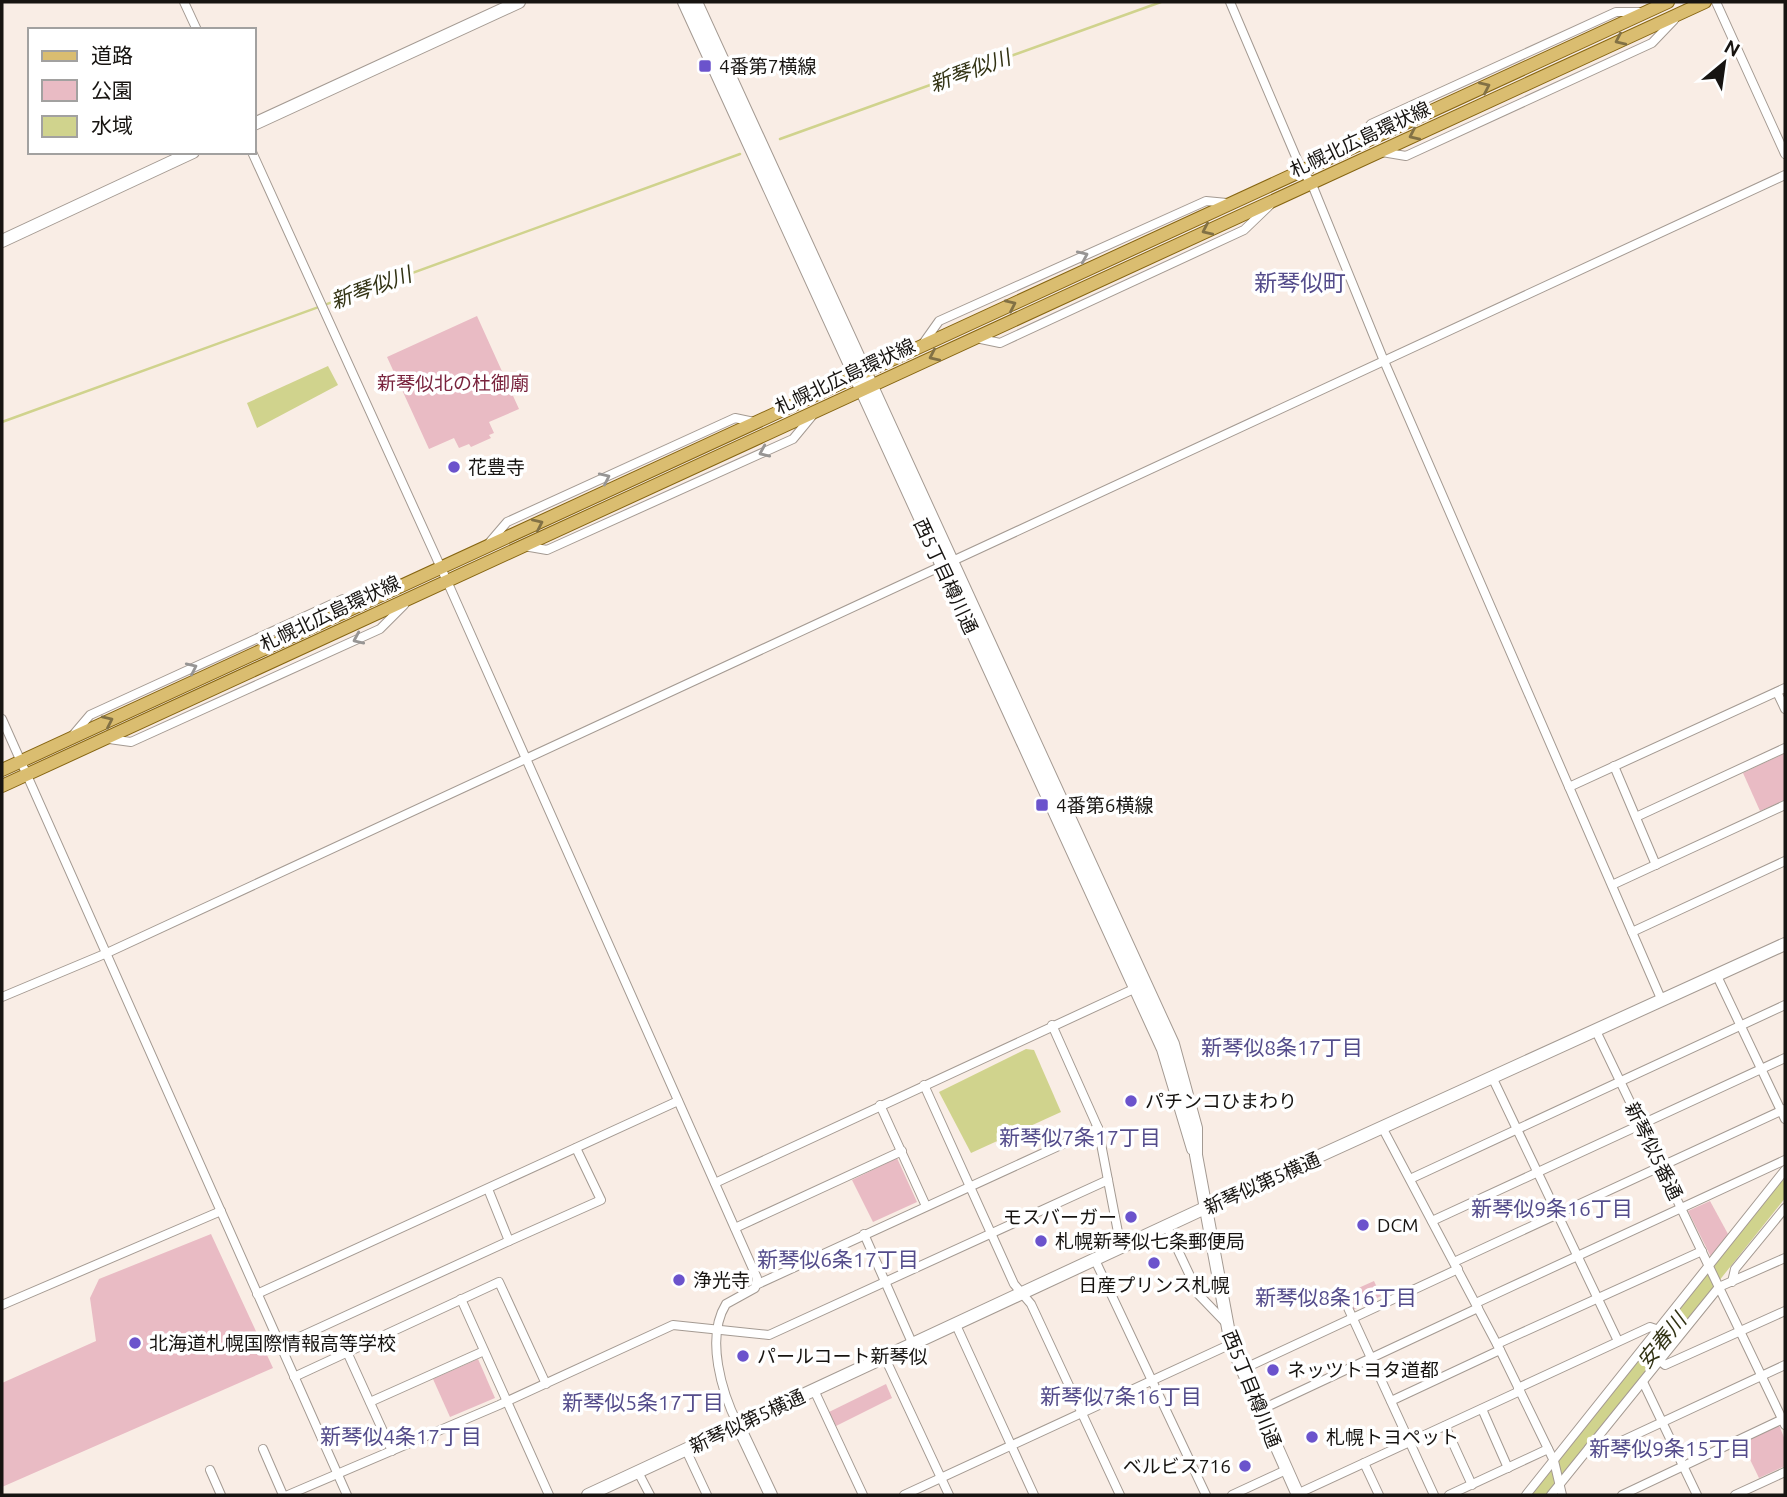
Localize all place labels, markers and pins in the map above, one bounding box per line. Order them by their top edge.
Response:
place label: 4番第7横線 [719,55,816,77]
marker: 4番第7横線 [697,58,713,74]
place label: 花豊寺 [468,456,525,478]
marker: 花豊寺 [446,459,462,475]
place label: 4番第6横線 [1056,794,1153,816]
marker: 4番第6横線 [1034,797,1050,813]
place label: パチンコひまわり [1145,1090,1297,1112]
marker: パチンコひまわり [1123,1093,1139,1109]
place label: モスバーガー [1003,1206,1117,1228]
marker: モスバーガー [1123,1209,1139,1225]
place label: DCM [1377,1214,1419,1236]
marker: DCM [1355,1217,1371,1233]
place label: 札幌新琴似七条郵便局 [1055,1230,1245,1252]
marker: 札幌新琴似七条郵便局 [1033,1233,1049,1249]
marker: 日産プリンス札幌 [1146,1255,1162,1271]
place label: 浄光寺 [693,1269,750,1291]
marker: 浄光寺 [671,1272,687,1288]
place label: 日産プリンス札幌 [1078,1274,1230,1296]
place label: 北海道札幌国際情報高等学校 [149,1332,396,1354]
marker: 北海道札幌国際情報高等学校 [127,1335,143,1351]
place label: パールコート新琴似 [757,1345,928,1367]
marker: パールコート新琴似 [735,1348,751,1364]
place label: ネッツトヨタ道都 [1287,1359,1439,1381]
marker: ネッツトヨタ道都 [1265,1362,1281,1378]
place label: 札幌トヨペット [1326,1426,1459,1448]
marker: 札幌トヨペット [1304,1429,1320,1445]
place label: ベルビス716 [1123,1455,1231,1477]
marker: ベルビス716 [1237,1458,1253,1474]

